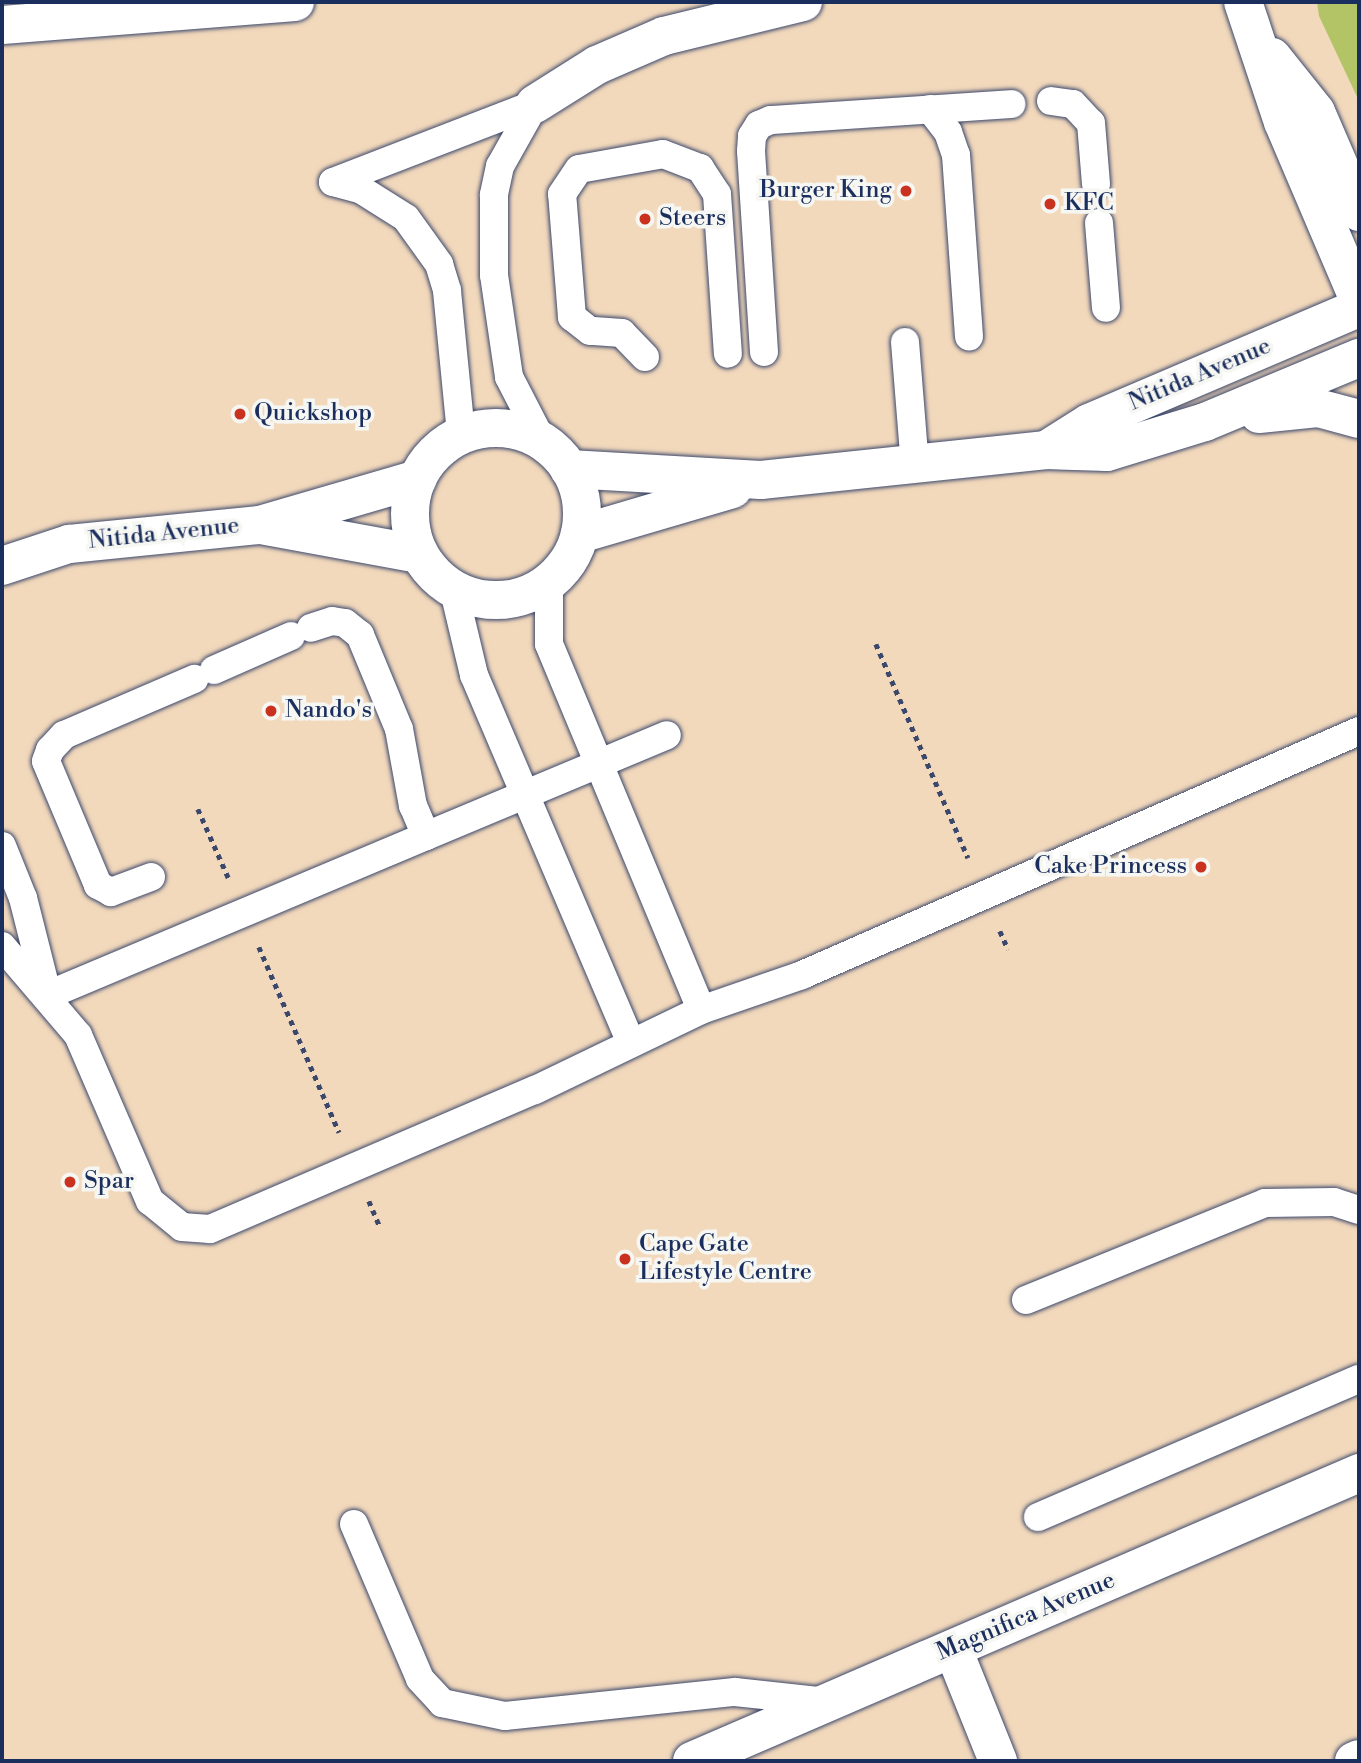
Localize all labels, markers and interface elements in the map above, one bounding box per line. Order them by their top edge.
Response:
place label: Burger King [760,177,892,205]
marker: Burger King [898,183,914,199]
place label: KFC [1064,190,1114,218]
marker: KFC [1042,196,1058,212]
place label: Steers [659,205,726,233]
marker: Steers [637,211,653,227]
street label: Nitida Avenue [1125,332,1275,418]
place label: Quickshop [254,400,372,428]
marker: Quickshop [232,406,248,422]
street label: Nitida Avenue [87,512,241,556]
place label: Nando's [285,697,372,725]
marker: Nando's [263,703,279,719]
place label: Cake Princess [1034,853,1187,881]
marker: Cake Princess [1193,859,1209,875]
place label: Spar [84,1168,134,1196]
marker: Spar [62,1174,78,1190]
place label: Cape Gate Lifestyle Centre [639,1231,812,1287]
marker: Cape Gate Lifestyle Centre [617,1251,633,1267]
street label: Magnifica Avenue [932,1566,1120,1668]

